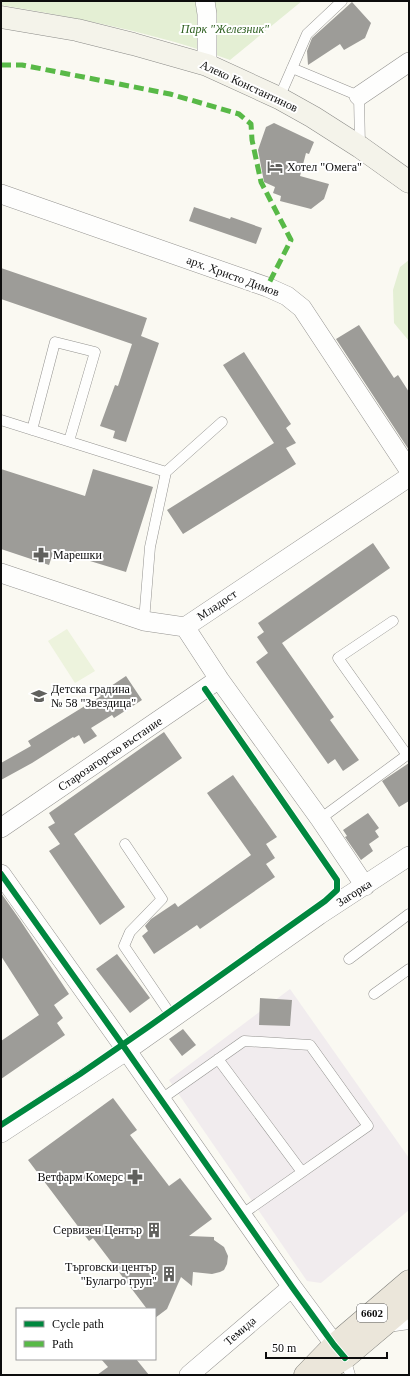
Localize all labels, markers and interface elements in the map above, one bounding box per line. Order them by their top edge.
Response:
park label: Парк "Железник" [180,22,270,36]
street label: Алеко Константинов [198,57,300,115]
hotel icon: Хотел "Омега" [266,158,284,176]
place label: Хотел "Омега" [287,160,362,174]
street label: арх. Христо Димов [185,253,282,299]
pharmacy icon: Марешки [32,546,50,564]
place label: Марешки [53,548,102,562]
street label: Младост [194,586,240,623]
place label: Детска градина № 58 "Звездица" [51,682,136,710]
school or university icon: Детска градина № 58 "Звездица" [30,687,48,705]
street label: Старозагорско въстание [55,714,165,794]
street label: Загорка [334,876,375,909]
pharmacy icon: Ветфарм Комерс [126,1168,144,1186]
place label: Ветфарм Комерс [37,1170,123,1184]
building icon: Сервизен Център [145,1221,163,1239]
place label: Сервизен Център [53,1223,142,1237]
place label: Търговски център "Булагро груп" [65,1260,157,1288]
building icon: Търговски център "Булагро груп" [160,1265,178,1283]
road number: 6602 [357,1304,387,1322]
legend [16,1308,156,1360]
street label: Темида [221,1313,259,1349]
text: Cycle path [52,1317,104,1331]
scale bar [266,1334,387,1360]
text: Path [52,1337,73,1351]
text: 50 m [272,1341,297,1355]

